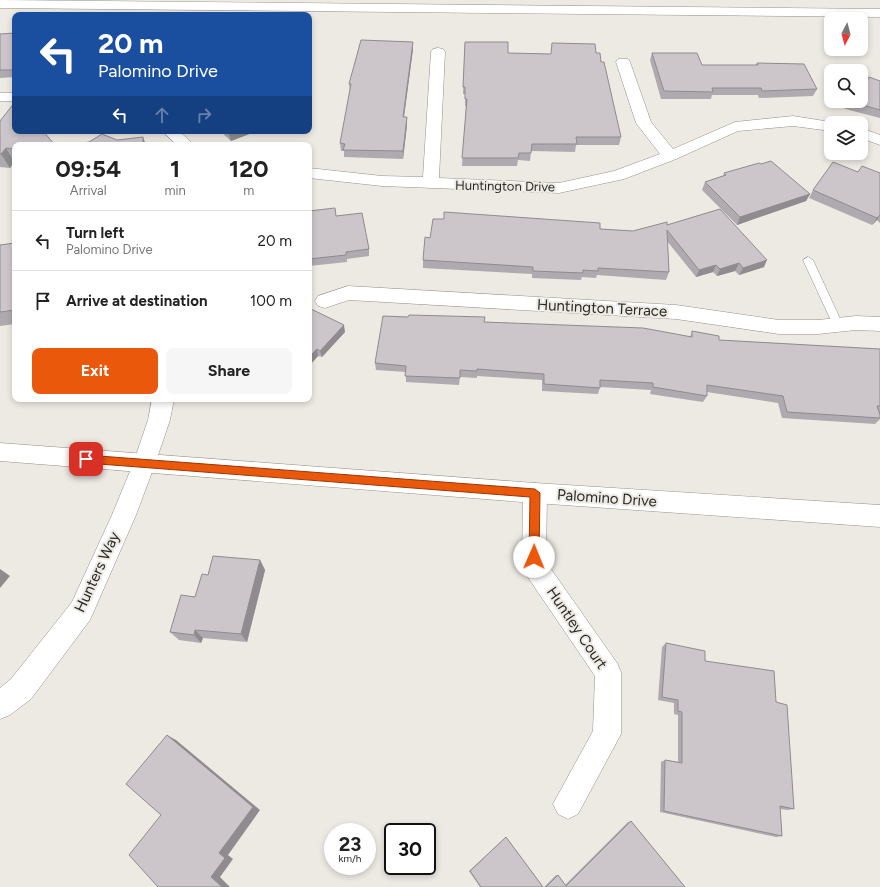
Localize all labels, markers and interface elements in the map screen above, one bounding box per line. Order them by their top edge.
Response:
north arrow [824,12,868,56]
map controls [824,12,868,160]
text: 20 m [98,26,163,60]
icon: left [32,28,84,80]
text: Palomino Drive [98,60,218,82]
button: search [824,64,868,108]
icon: left [109,104,131,126]
icon: ahead [151,104,173,126]
icon: right [193,104,215,126]
button: layers [824,116,868,160]
text: 09:54 [55,154,121,183]
text: 1 [170,154,180,183]
text: 120 [229,154,269,183]
street label: Huntington Drive [455,178,555,194]
text: Arrival [70,183,107,198]
text: min [164,183,186,198]
text: m [243,183,254,198]
text: Turn left [66,224,124,242]
icon: left [32,230,54,252]
text: 20 m [258,232,292,250]
text: Palomino Drive [66,242,153,257]
icon: arrive [32,290,54,312]
text: Arrive at destination [66,292,207,310]
text: 100 m [250,292,292,310]
street label: Huntington Terrace [536,296,668,320]
button: Exit [32,348,158,394]
button: Share [166,348,292,394]
pin [69,442,103,476]
icon: arrive [75,448,97,470]
street label: Palomino Drive [557,486,657,510]
street label: Hunters Way [70,529,124,615]
position arrow [513,536,555,578]
street label: Huntley Court [543,584,611,673]
speed limit sign: 30 [384,823,436,875]
text: 23 [339,832,361,856]
text: km/h [339,852,361,865]

